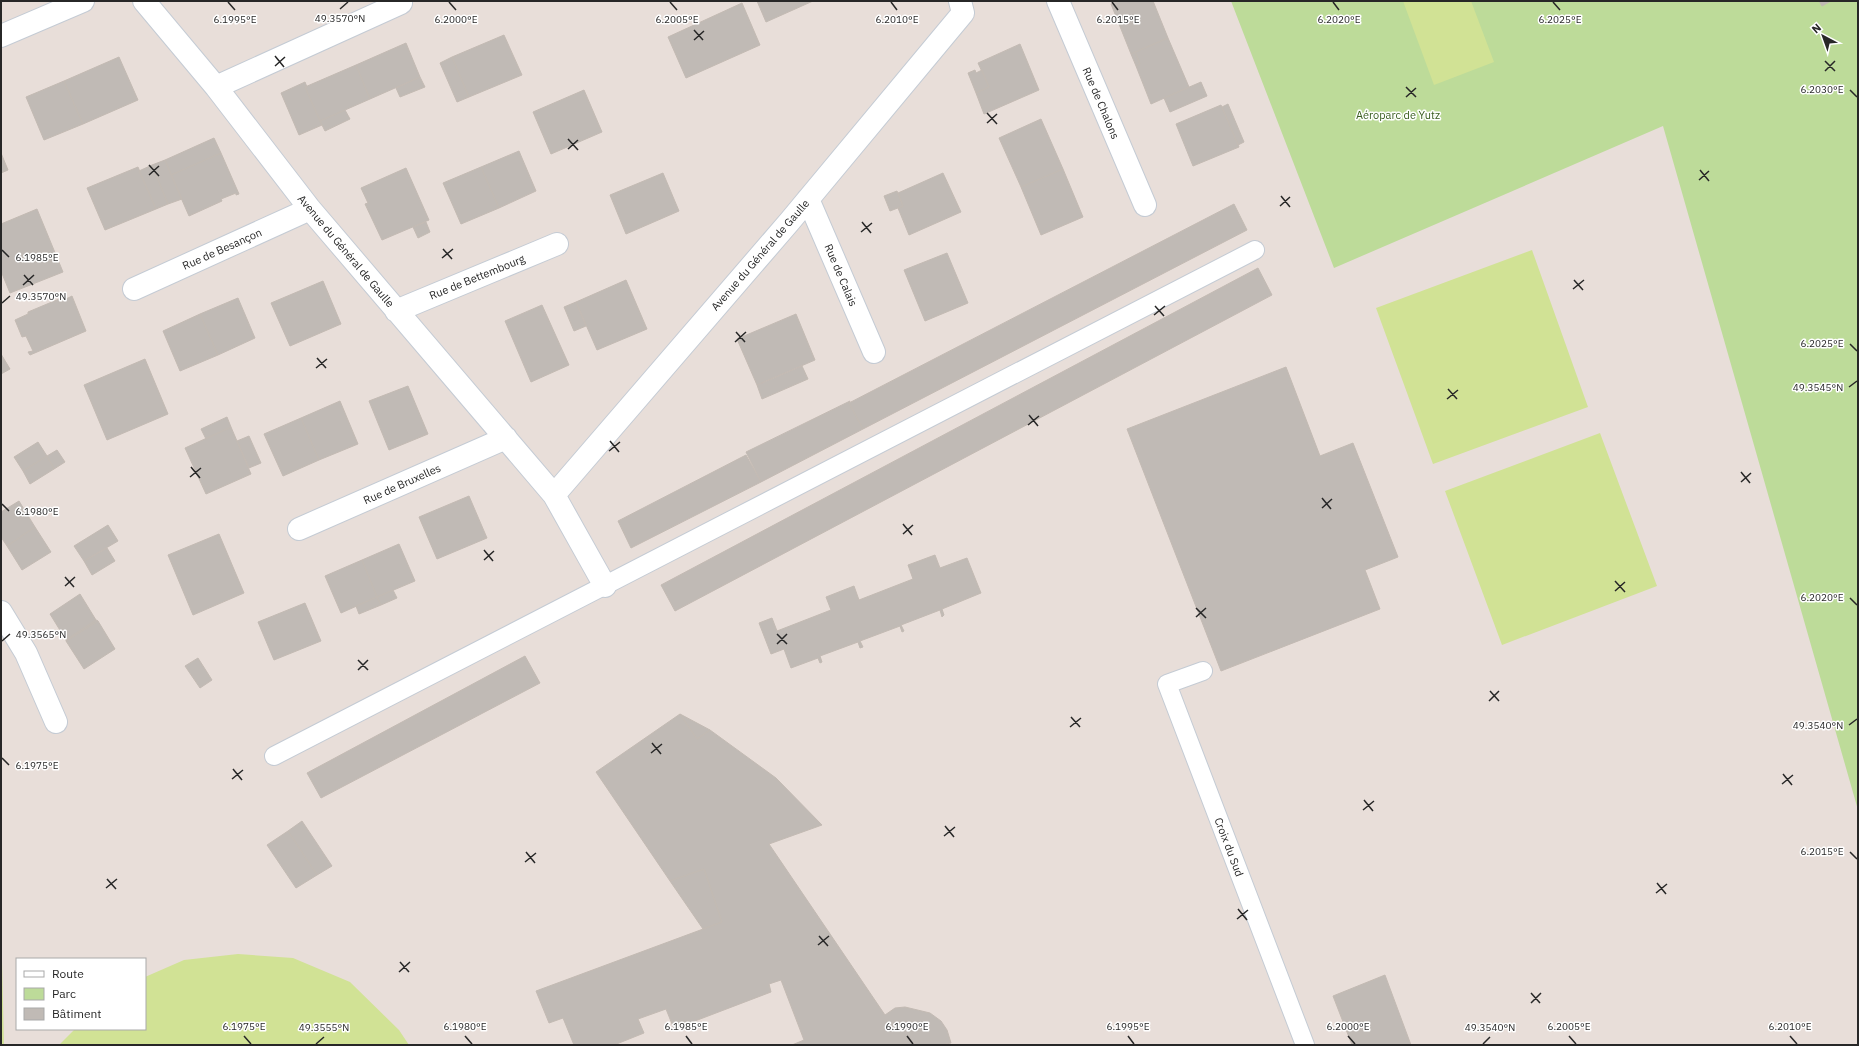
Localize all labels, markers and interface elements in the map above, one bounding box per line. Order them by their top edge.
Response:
text: 49.3570°N [315,12,365,25]
text: 6.1995°E [213,13,257,26]
text: 6.2000°E [434,13,478,26]
text: 6.2005°E [655,13,699,26]
text: 6.2010°E [875,13,919,26]
text: 6.2015°E [1096,13,1140,26]
text: 6.2020°E [1317,13,1361,26]
text: 6.2025°E [1538,13,1582,26]
north arrow [1803,16,1843,56]
text: N [1809,21,1824,36]
street label: Rue de Chalons [1080,65,1122,141]
text: 6.2030°E [1800,83,1844,96]
park label: Aéroparc de Yutz [1356,108,1440,122]
street label: Avenue du Général de Gaulle [295,192,397,310]
street label: Avenue du Général de Gaulle [708,197,812,313]
street label: Rue de Besançon [180,225,264,273]
street label: Rue de Calais [822,242,860,308]
text: 6.1985°E [15,251,59,264]
street label: Rue de Bettembourg [427,251,527,303]
text: 49.3570°N [16,290,66,303]
text: 6.2025°E [1800,337,1844,350]
text: 49.3545°N [1793,381,1843,394]
street label: Rue de Bruxelles [361,461,443,507]
text: 6.1980°E [15,505,59,518]
text: 6.2020°E [1800,591,1844,604]
text: 49.3565°N [16,628,66,641]
text: 49.3540°N [1793,719,1843,732]
text: 6.1975°E [15,759,59,772]
street label: Croix du Sud [1211,815,1247,879]
text: 6.2015°E [1800,845,1844,858]
legend [16,958,146,1030]
text: Route [52,966,84,981]
text: Parc [52,986,76,1001]
text: Bâtiment [52,1006,102,1021]
text: 6.1975°E [222,1020,266,1033]
text: 6.1980°E [443,1020,487,1033]
text: 6.1985°E [664,1020,708,1033]
text: 6.1990°E [885,1020,929,1033]
text: 6.1995°E [1106,1020,1150,1033]
text: 6.2000°E [1326,1020,1370,1033]
text: 6.2005°E [1547,1020,1591,1033]
text: 6.2010°E [1768,1020,1812,1033]
text: 49.3555°N [299,1021,349,1034]
text: 49.3540°N [1465,1021,1515,1034]

